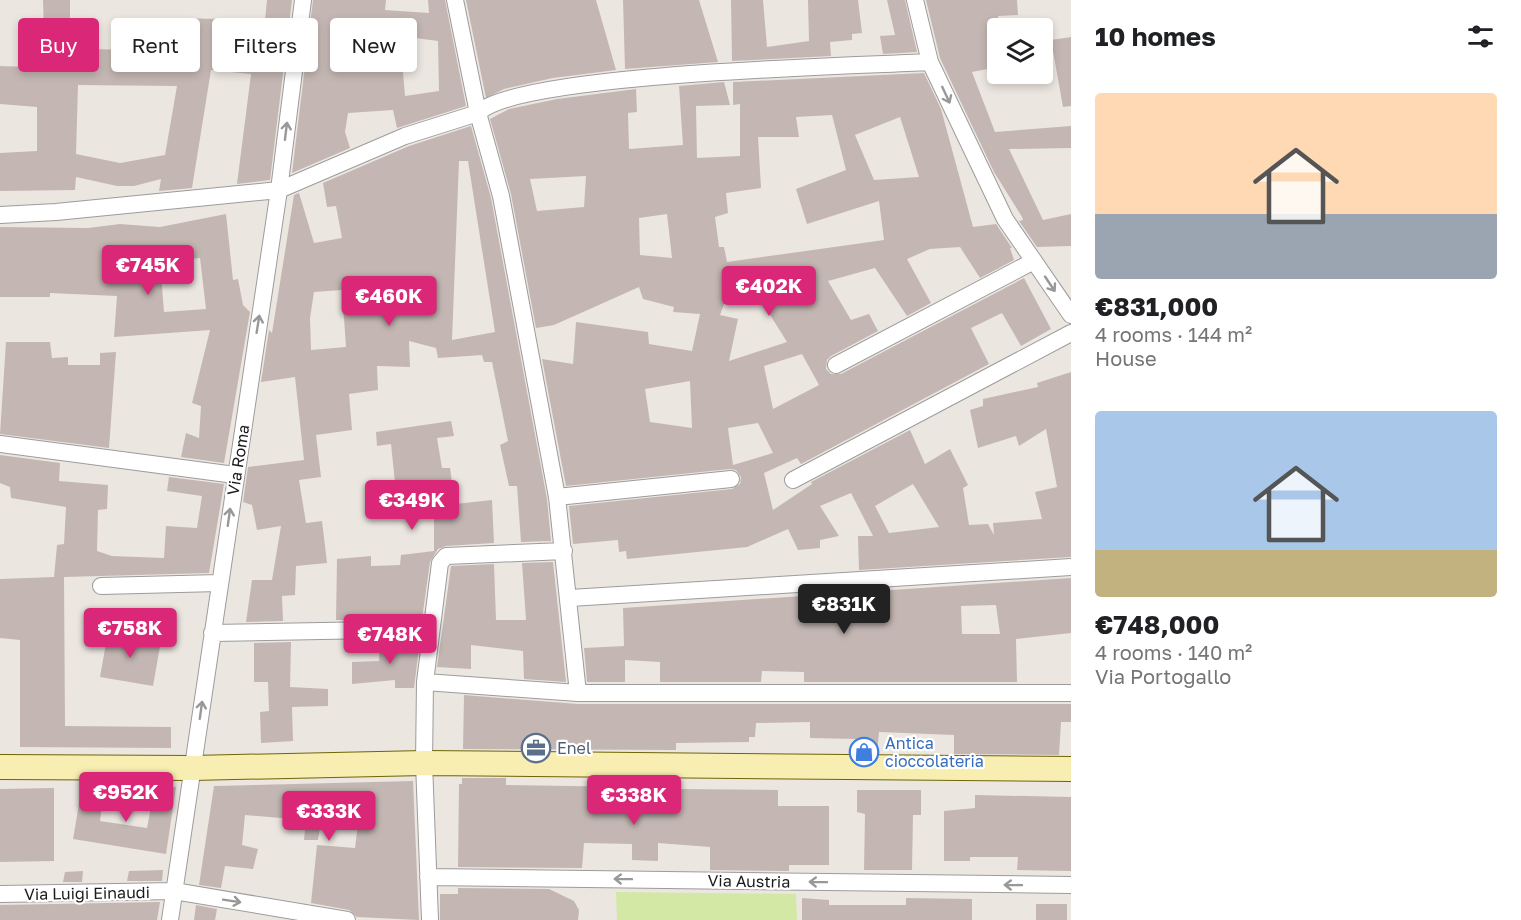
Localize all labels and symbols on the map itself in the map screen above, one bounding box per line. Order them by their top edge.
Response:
one-way arrow [941,86,952,104]
one-way arrow [281,122,292,141]
pin: €745K [106,245,190,296]
pin: €402K [727,266,811,317]
one-way arrow [1044,275,1056,292]
pin: €460K [347,276,431,327]
one-way arrow [253,315,264,334]
street label: Via Roma [223,423,253,497]
pin: €349K [370,480,454,531]
one-way arrow [224,507,235,527]
pin: €831K [802,584,886,635]
pin: €758K [88,608,172,659]
pin: €748K [348,614,432,665]
one-way arrow [195,700,206,720]
office icon: Enel [520,732,552,764]
place label: Antica cioccolateria [885,733,984,771]
shop icon: Antica cioccolateria [848,736,880,768]
place label: Enel [557,738,591,758]
pin: €952K [84,772,168,823]
pin: €338K [592,775,676,826]
pin: €333K [287,791,371,842]
street label: Via Austria [708,870,790,892]
one-way arrow [613,874,633,885]
one-way arrow [808,876,828,888]
one-way arrow [1003,879,1023,890]
street label: Via Luigi Einaudi [24,882,150,904]
one-way arrow [222,896,242,907]

